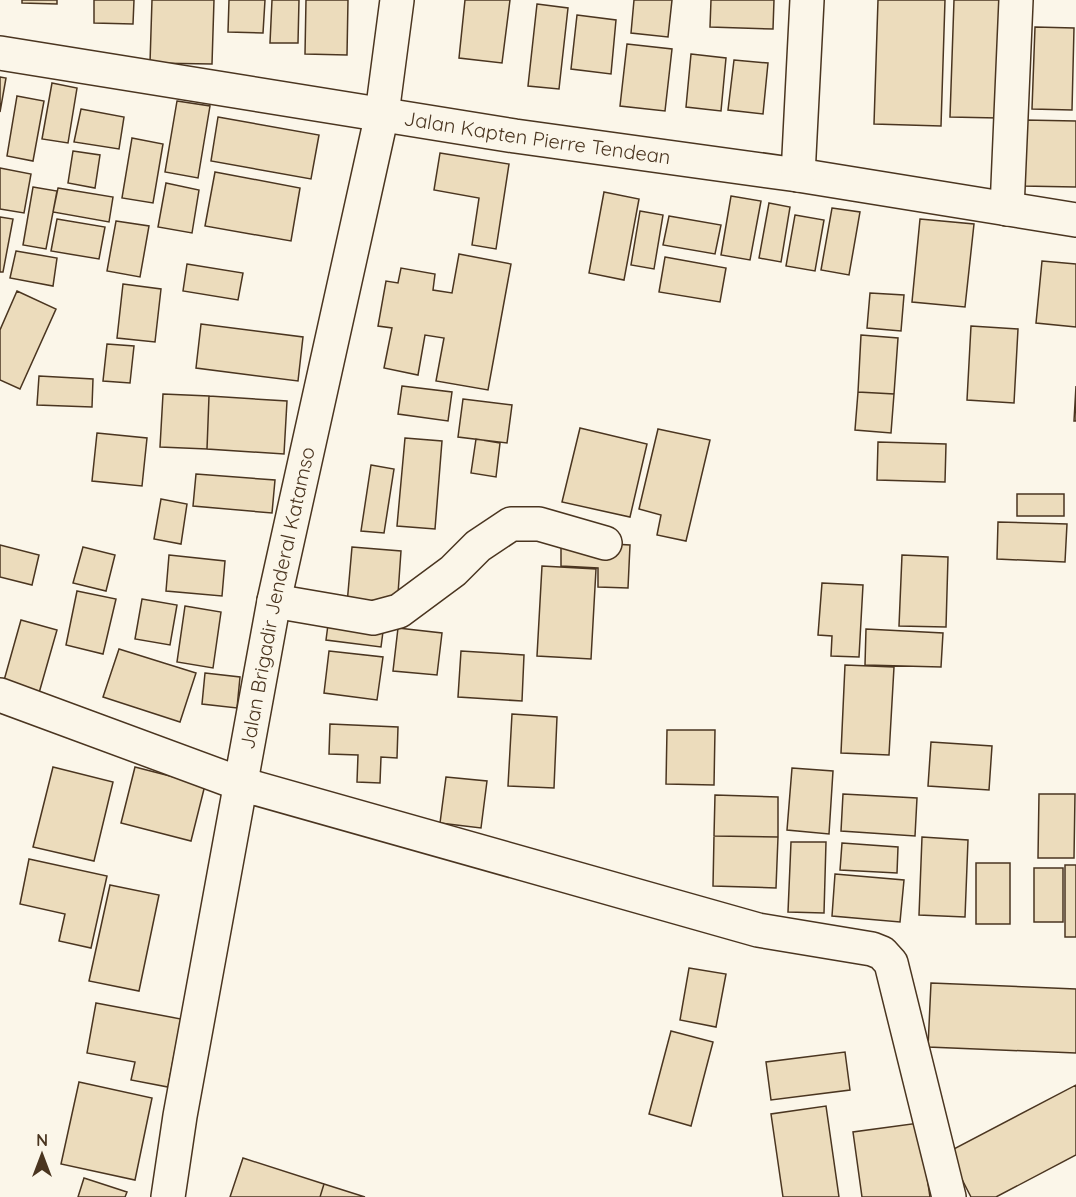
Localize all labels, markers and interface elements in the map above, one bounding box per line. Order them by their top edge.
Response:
street label: Jalan Kapten Pierre Tendean [402,105,672,169]
street label: Jalan Brigadir Jenderal Katamso [234,444,320,751]
north arrow [12,1125,72,1185]
text: N [36,1130,48,1150]

